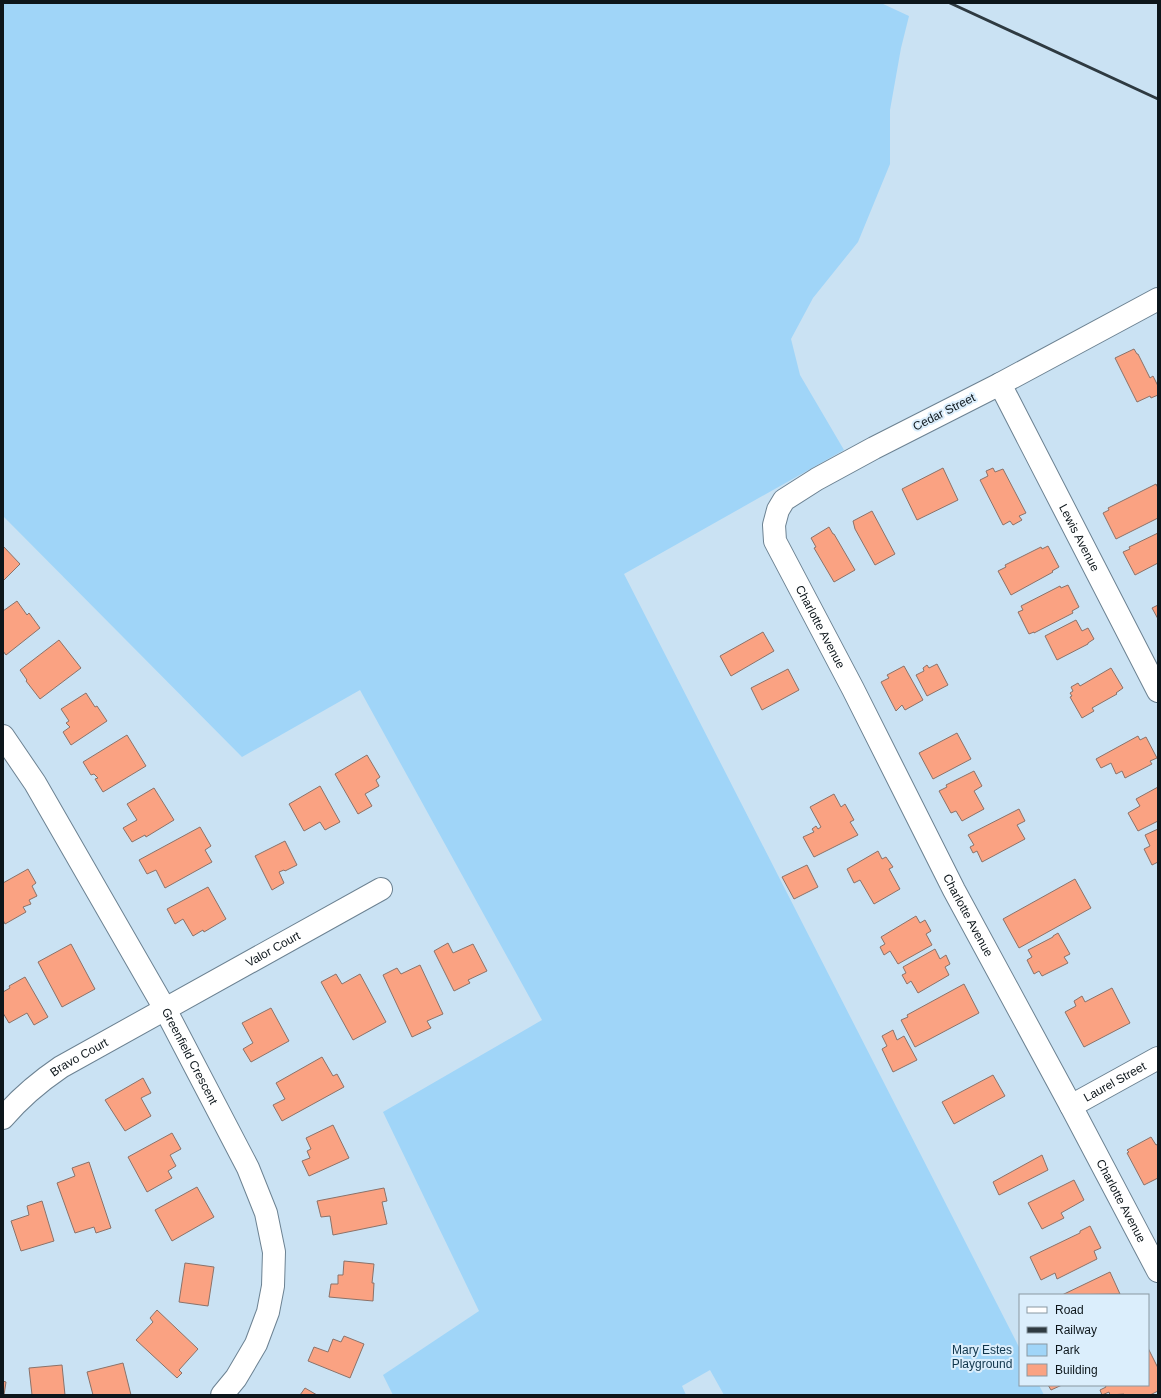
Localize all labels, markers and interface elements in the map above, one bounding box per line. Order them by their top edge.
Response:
street label: Cedar Street [911,390,978,434]
street label: Lewis Avenue [1056,502,1102,574]
street label: Charlotte Avenue [793,583,848,671]
street label: Charlotte Avenue [940,871,996,959]
street label: Valor Court [243,928,303,970]
street label: Greenfield Crescent [159,1006,221,1108]
street label: Bravo Court [47,1035,111,1079]
street label: Laurel Street [1081,1059,1149,1105]
street label: Charlotte Avenue [1093,1157,1149,1245]
legend [1019,1294,1149,1386]
text: Road [1055,1303,1084,1317]
text: Railway [1055,1323,1097,1337]
park label: Mary Estes Playground [952,1343,1012,1371]
text: Park [1055,1343,1081,1357]
text: Building [1055,1363,1098,1377]

